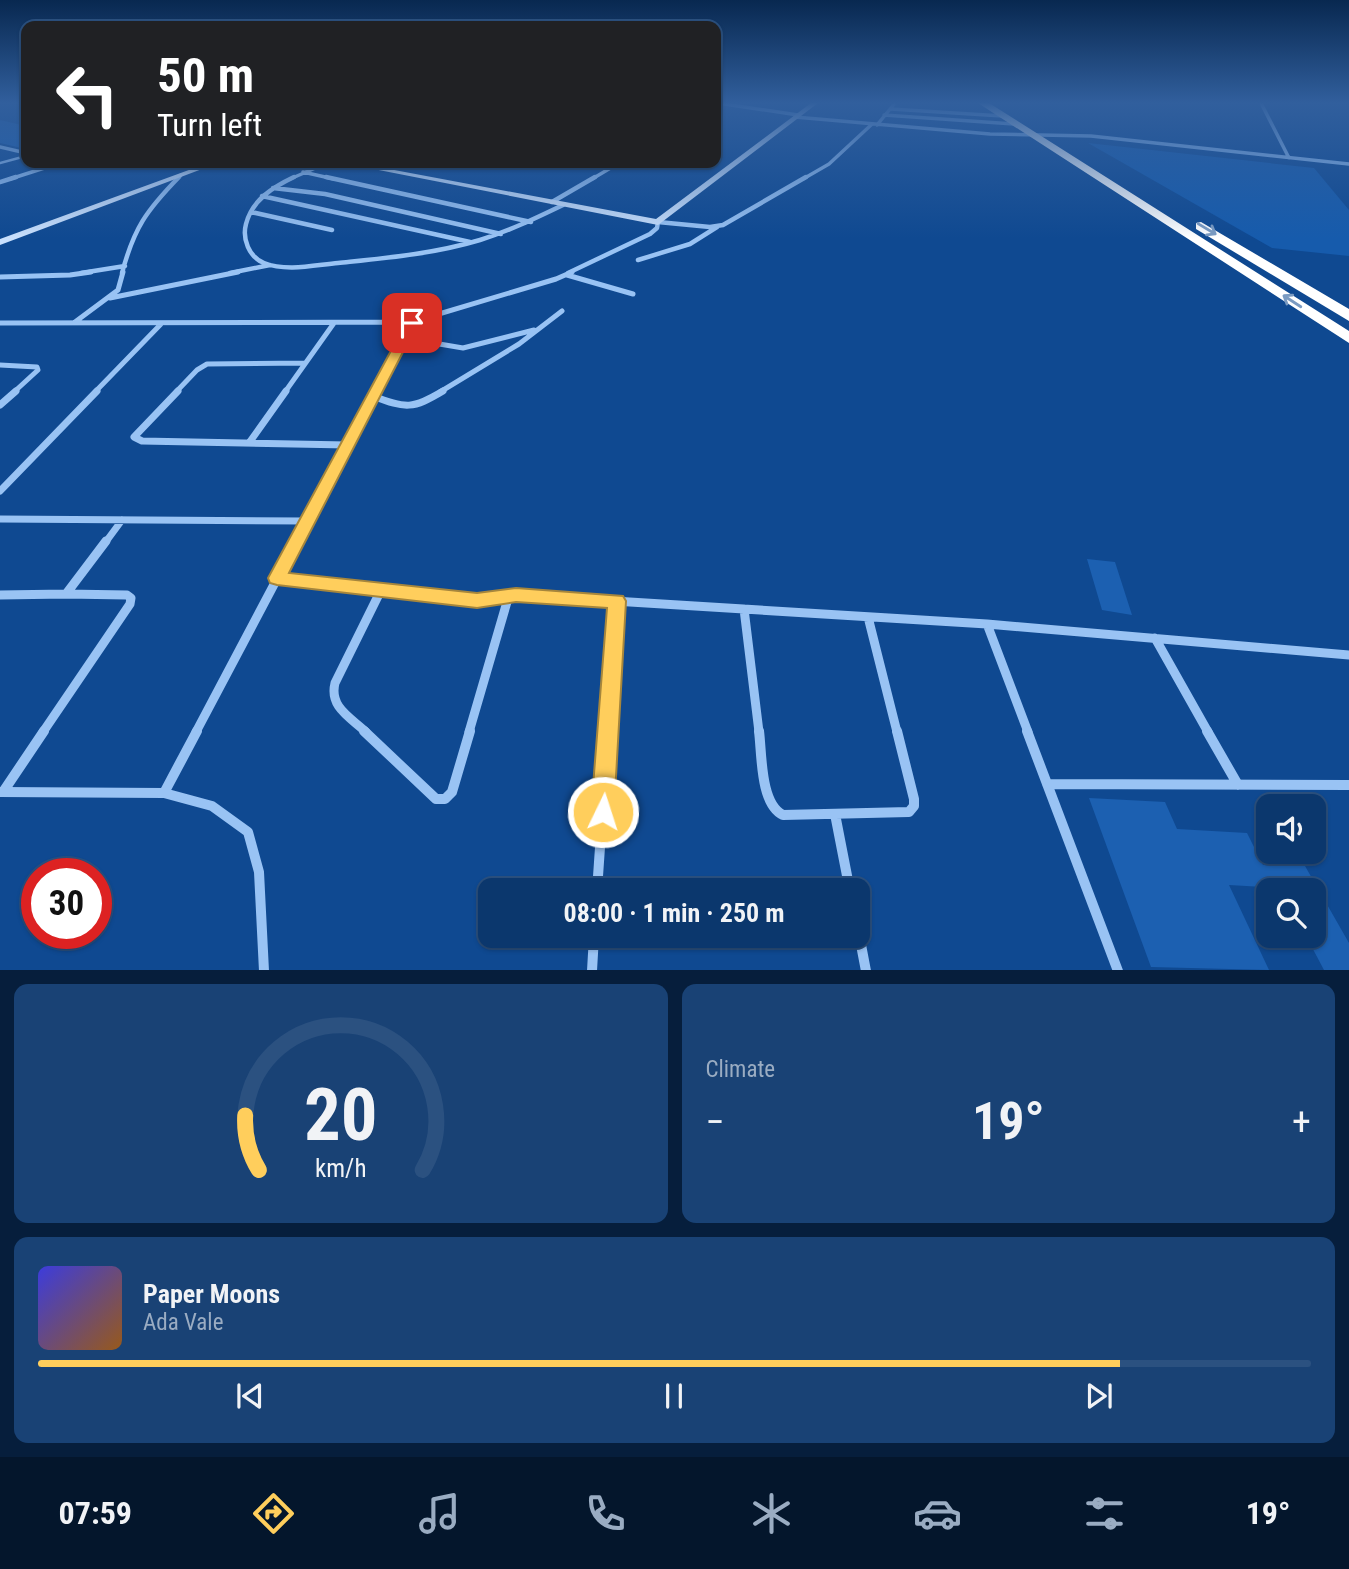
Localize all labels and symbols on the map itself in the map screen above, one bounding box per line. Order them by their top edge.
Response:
one-way arrow [1196,222,1216,236]
pin [382,293,442,353]
one-way arrow [1282,294,1302,308]
position arrow [566,775,640,849]
speed limit sign: 30 [21,858,112,949]

